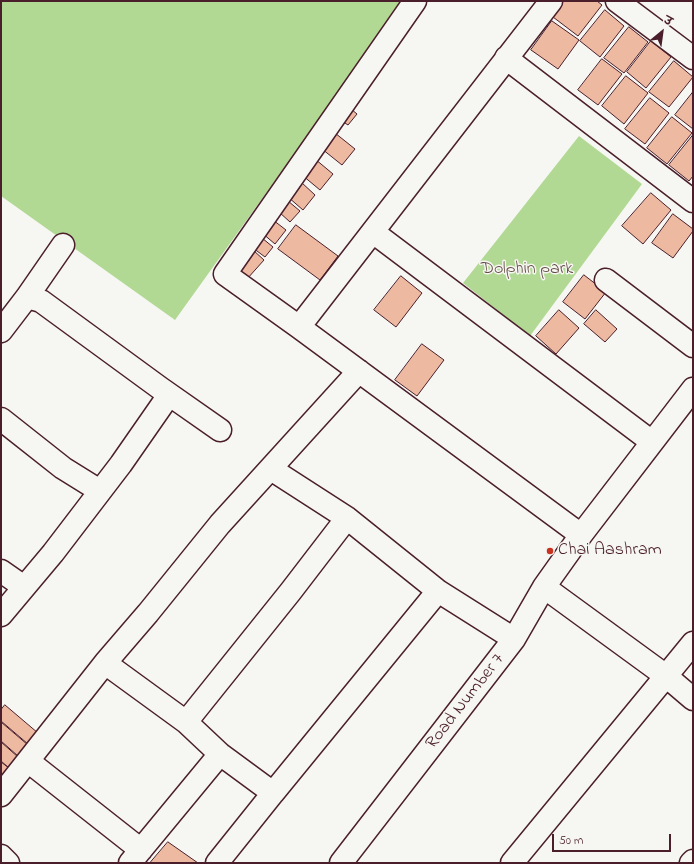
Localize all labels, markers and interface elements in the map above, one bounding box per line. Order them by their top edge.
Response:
north arrow [642,12,682,52]
text: उ [661,13,675,30]
park label: Dolphin park [481,259,573,281]
place label: Chai Aashram [558,540,662,562]
marker: Chai Aashram [545,546,555,556]
street label: Road Number 7 [422,650,510,754]
scale bar [554,826,673,852]
text: 50 m [559,832,583,850]

